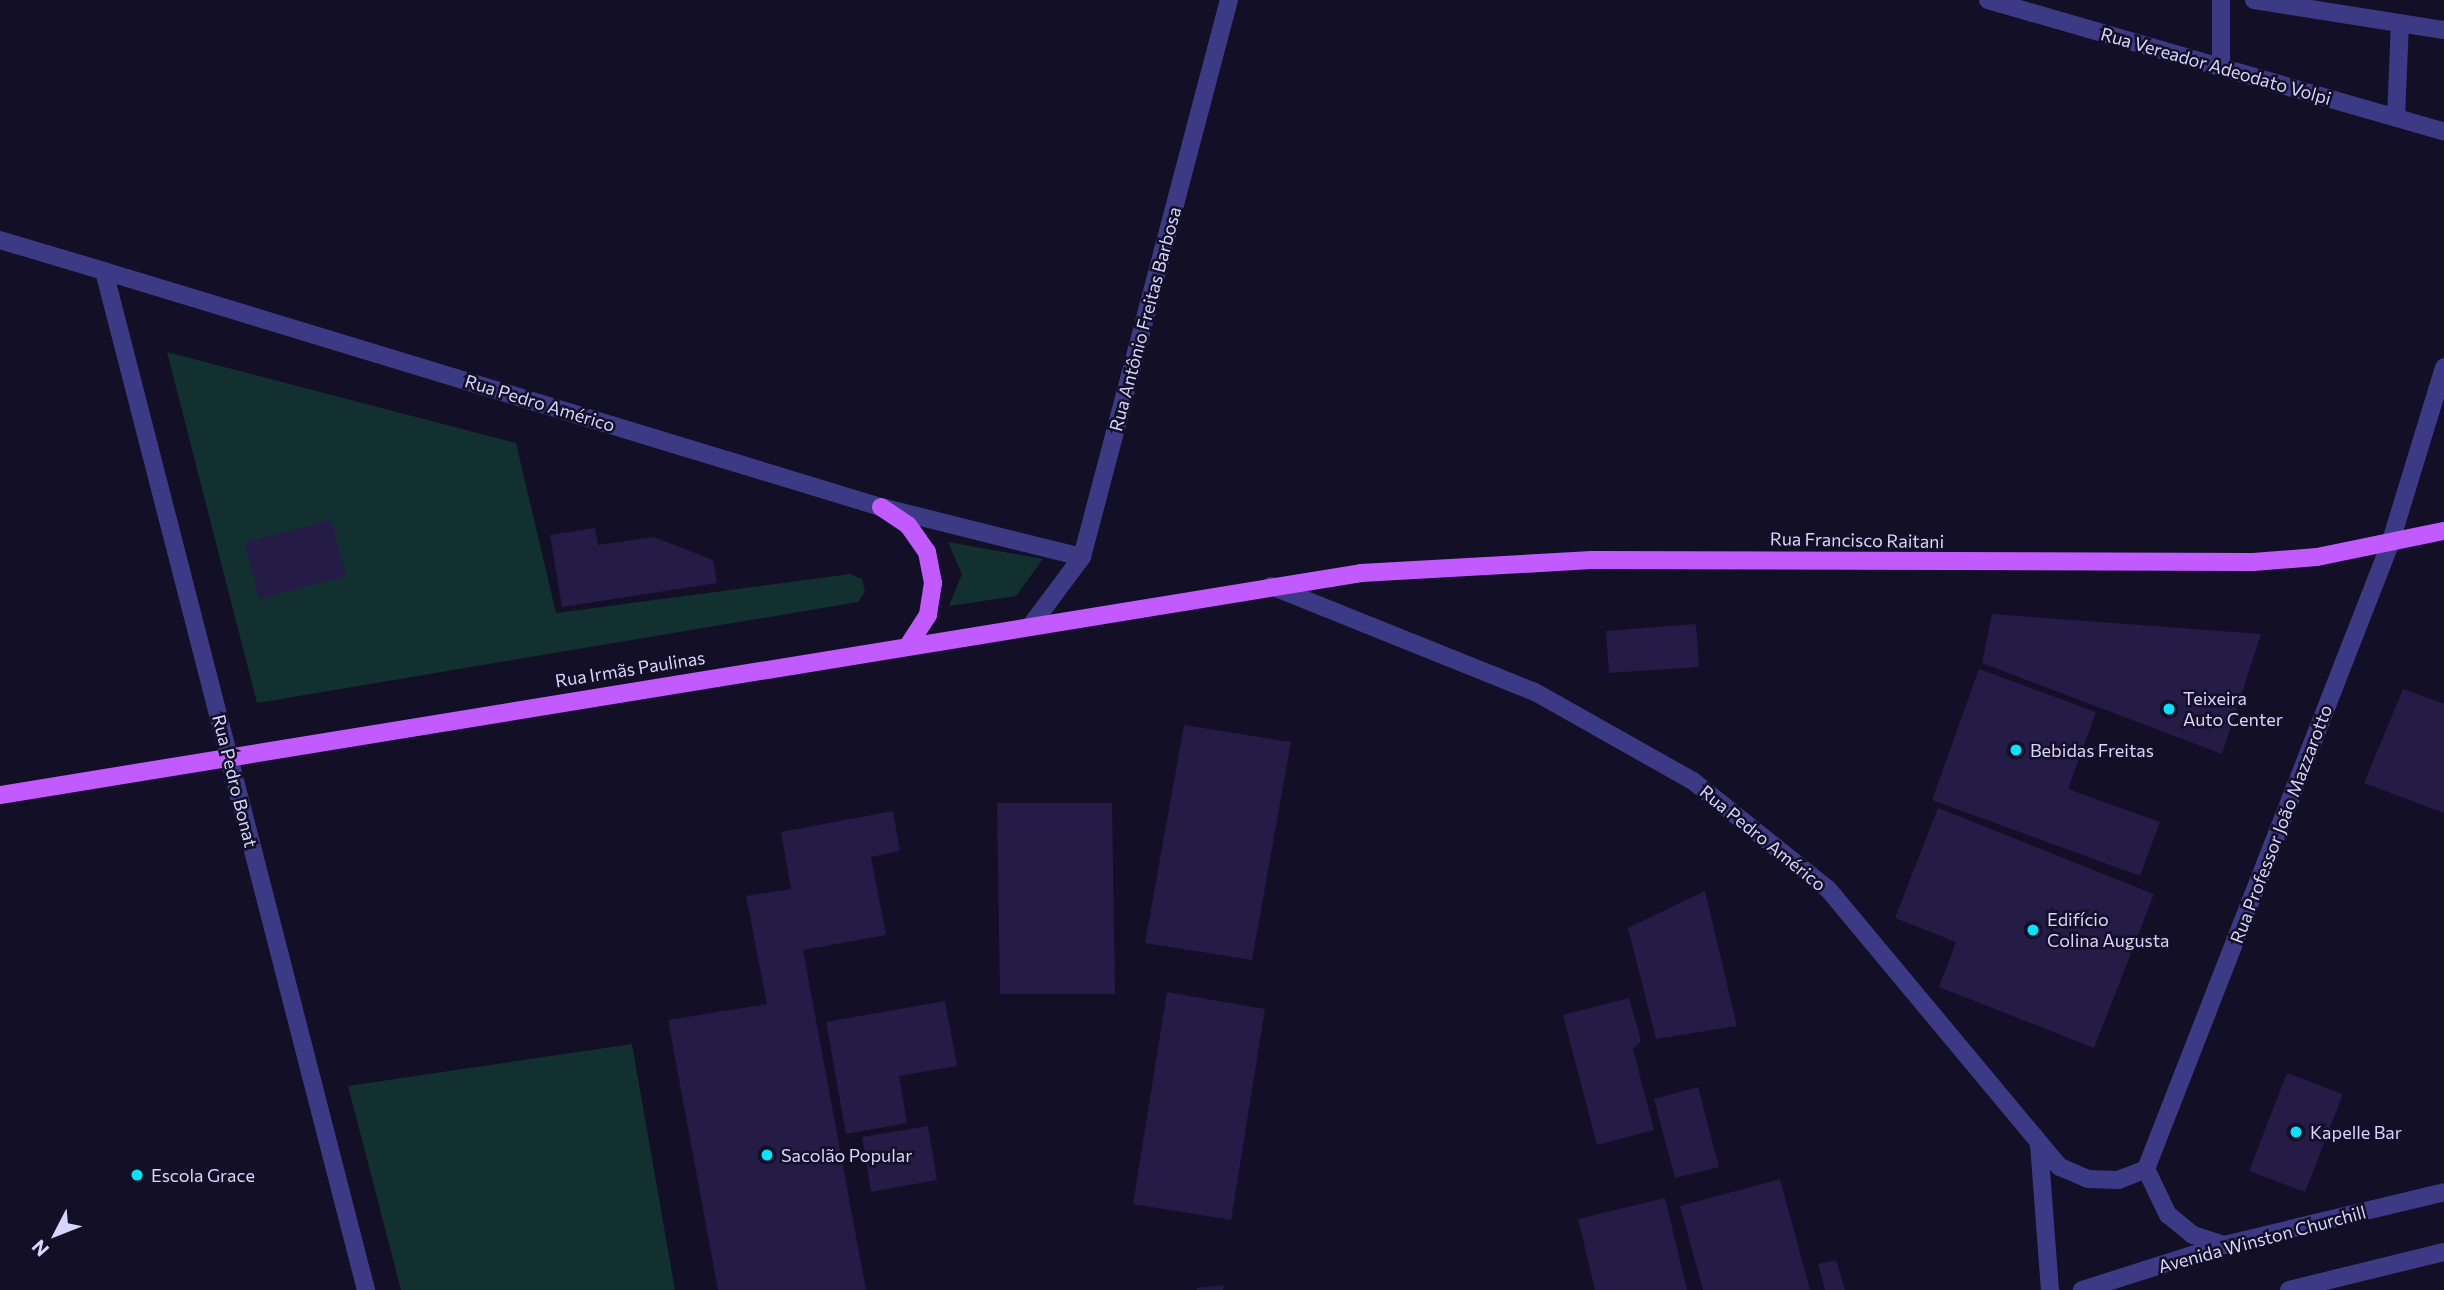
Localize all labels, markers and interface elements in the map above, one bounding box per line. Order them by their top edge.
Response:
street label: Rua Vereador Adeodato Volpi [2098,23,2334,109]
street label: Rua Antônio Freitas Barbosa [1105,204,1185,434]
street label: Rua Pedro Américo [462,370,618,436]
street label: Rua Francisco Raitani [1770,528,1944,552]
street label: Rua Irmãs Paulinas [553,646,707,692]
place label: Teixeira Auto Center [2183,688,2283,730]
marker: Teixeira Auto Center [2161,701,2177,717]
street label: Rua Professor João Mazzarotto [2225,702,2337,946]
street label: Rua Pedro Bonat [208,712,262,850]
place label: Bebidas Freitas [2030,739,2154,761]
marker: Bebidas Freitas [2008,742,2024,758]
street label: Rua Pedro Américo [1696,781,1830,895]
place label: Edifício Colina Augusta [2047,909,2169,951]
marker: Edifício Colina Augusta [2025,922,2041,938]
place label: Kapelle Bar [2310,1121,2402,1143]
marker: Kapelle Bar [2288,1124,2304,1140]
place label: Sacolão Popular [781,1144,912,1166]
marker: Sacolão Popular [759,1147,775,1163]
place label: Escola Grace [151,1164,255,1186]
marker: Escola Grace [129,1167,145,1183]
north arrow [21,1199,91,1269]
street label: Avenida Winston Churchill [2156,1201,2368,1277]
text: N [27,1235,53,1261]

